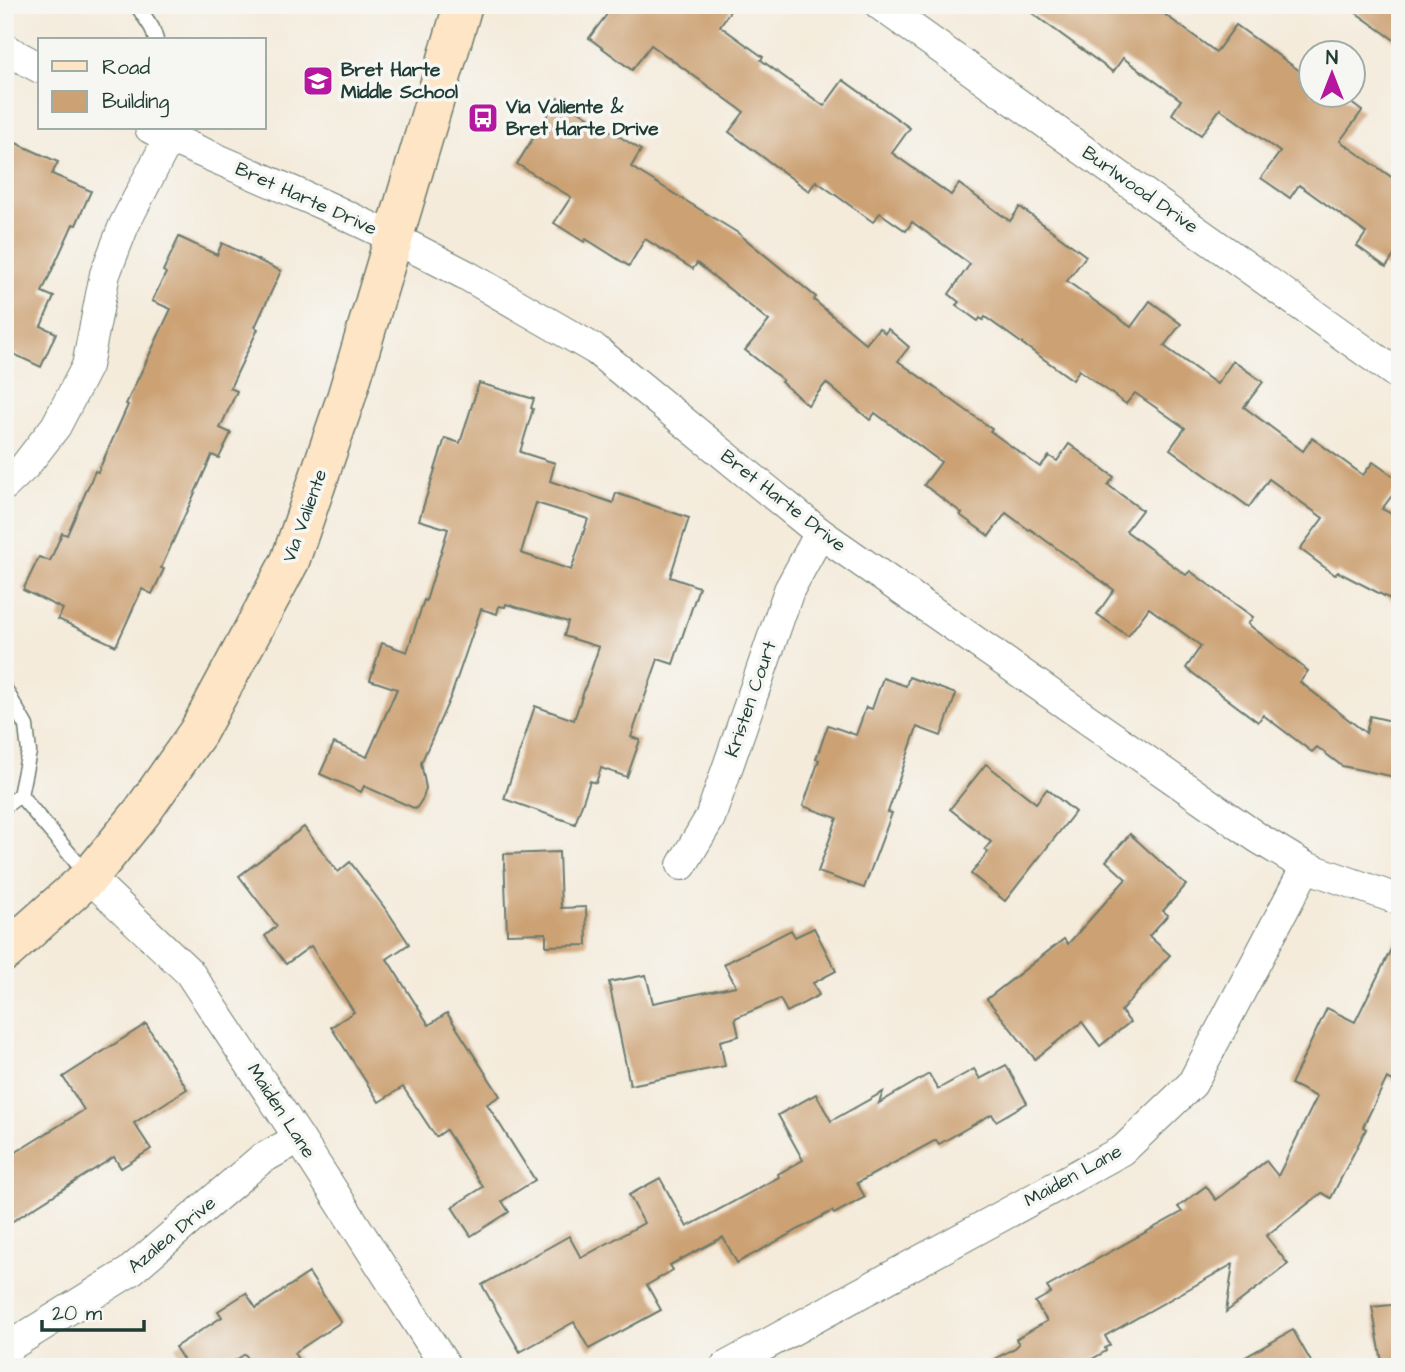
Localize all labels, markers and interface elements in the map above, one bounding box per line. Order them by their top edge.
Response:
legend [38,38,266,130]
north arrow [1296,38,1366,108]
text: N [1326,45,1338,72]
text: Road [102,53,150,82]
place label: Bret Harte Middle School [341,57,458,106]
school or university icon: Bret Harte Middle School [301,64,335,98]
text: Building [102,87,170,118]
place label: Via Valiente & Bret Harte Drive [505,94,659,143]
bus stop icon: Via Valiente & Bret Harte Drive [466,101,500,135]
street label: Burlwood Drive [1076,140,1204,240]
street label: Bret Harte Drive [231,156,381,242]
street label: Bret Harte Drive [715,443,851,559]
street label: Via Valiente [276,466,334,566]
street label: Kristen Court [718,637,784,761]
street label: Maiden Lane [240,1058,322,1164]
street label: Maiden Lane [1019,1138,1127,1214]
street label: Azalea Drive [122,1190,222,1280]
scale bar [42,1288,144,1332]
text: 20 m [52,1299,103,1328]

